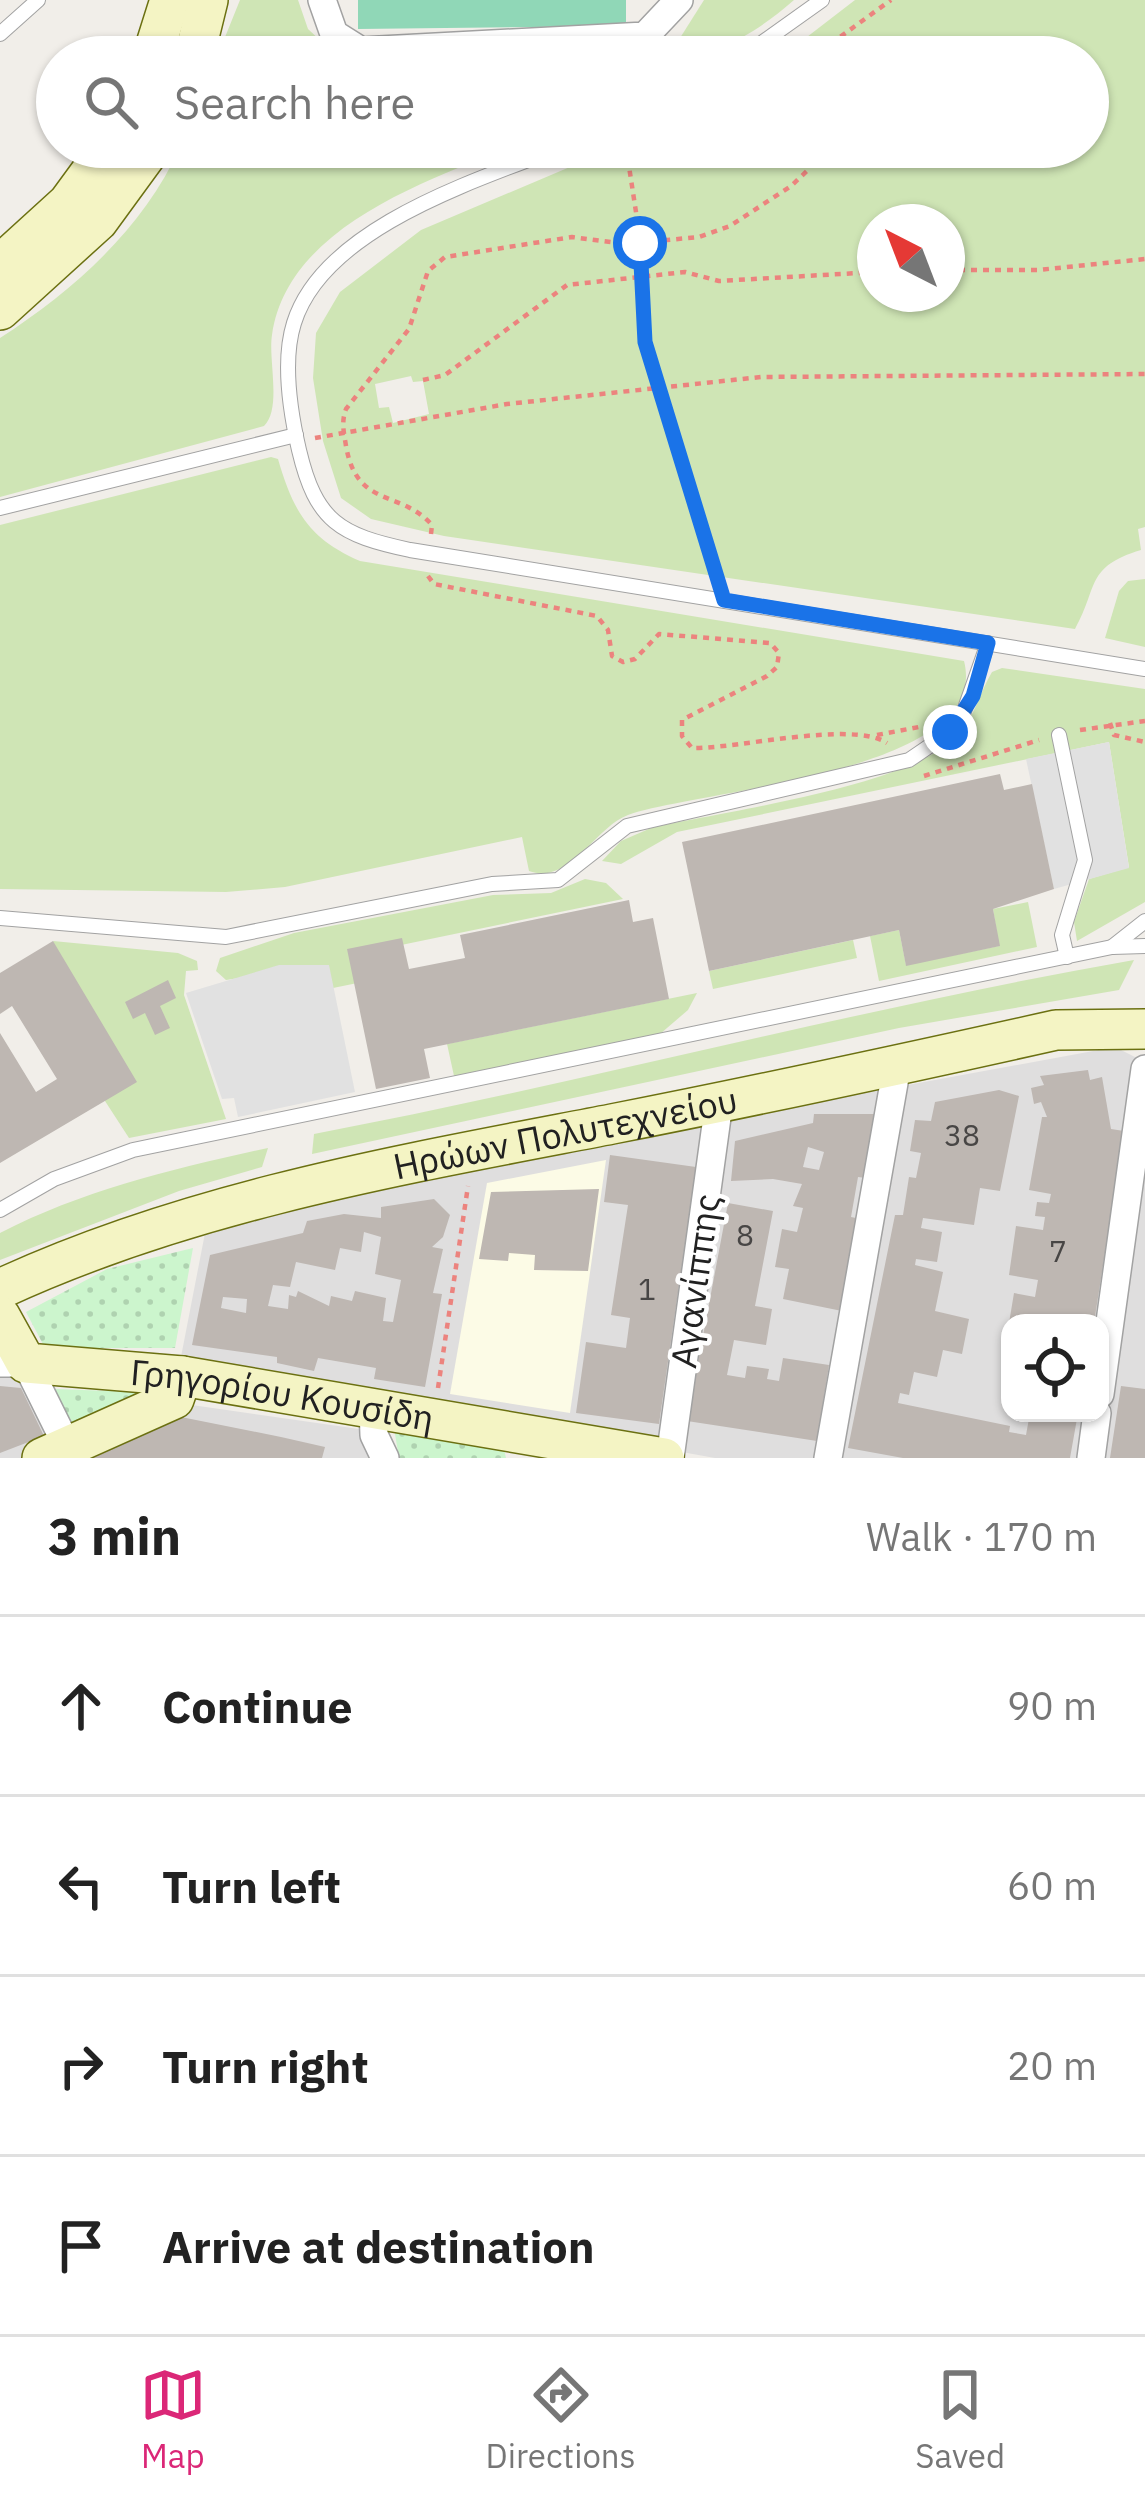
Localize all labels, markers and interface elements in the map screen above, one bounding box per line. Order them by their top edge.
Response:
search box [36,36,1109,168]
icon: search [78,69,144,135]
text: Search here [174,73,415,131]
north arrow [857,204,965,312]
route start [613,216,667,270]
route end [923,705,977,759]
street label: Ηρώων Πολυτεχνείου [389,1075,741,1189]
house number: 38 [944,1115,980,1154]
street label: Αγανίππης [659,1191,730,1371]
house number: 8 [736,1215,754,1254]
house number: 7 [1049,1231,1067,1270]
house number: 1 [638,1269,656,1308]
map controls [1001,1314,1109,1422]
button: locate [1001,1314,1109,1422]
street label: Γρηγορίου Κουσίδη [129,1348,437,1441]
text: 3 min [48,1503,181,1569]
text: Walk · 170 m [866,1511,1097,1562]
icon: ahead [48,1673,114,1739]
text: Continue [162,1677,353,1735]
text: 90 m [1007,1680,1097,1731]
icon: left [48,1853,114,1919]
text: Turn left [162,1857,341,1915]
text: 60 m [1007,1860,1097,1911]
icon: right [48,2033,114,2099]
text: Turn right [162,2037,369,2095]
text: 20 m [1007,2040,1097,2091]
icon: arrive [48,2213,114,2279]
text: Arrive at destination [162,2217,595,2275]
tab: Map [140,2362,206,2477]
tab: Directions [486,2362,636,2477]
tab: Saved [915,2362,1005,2477]

